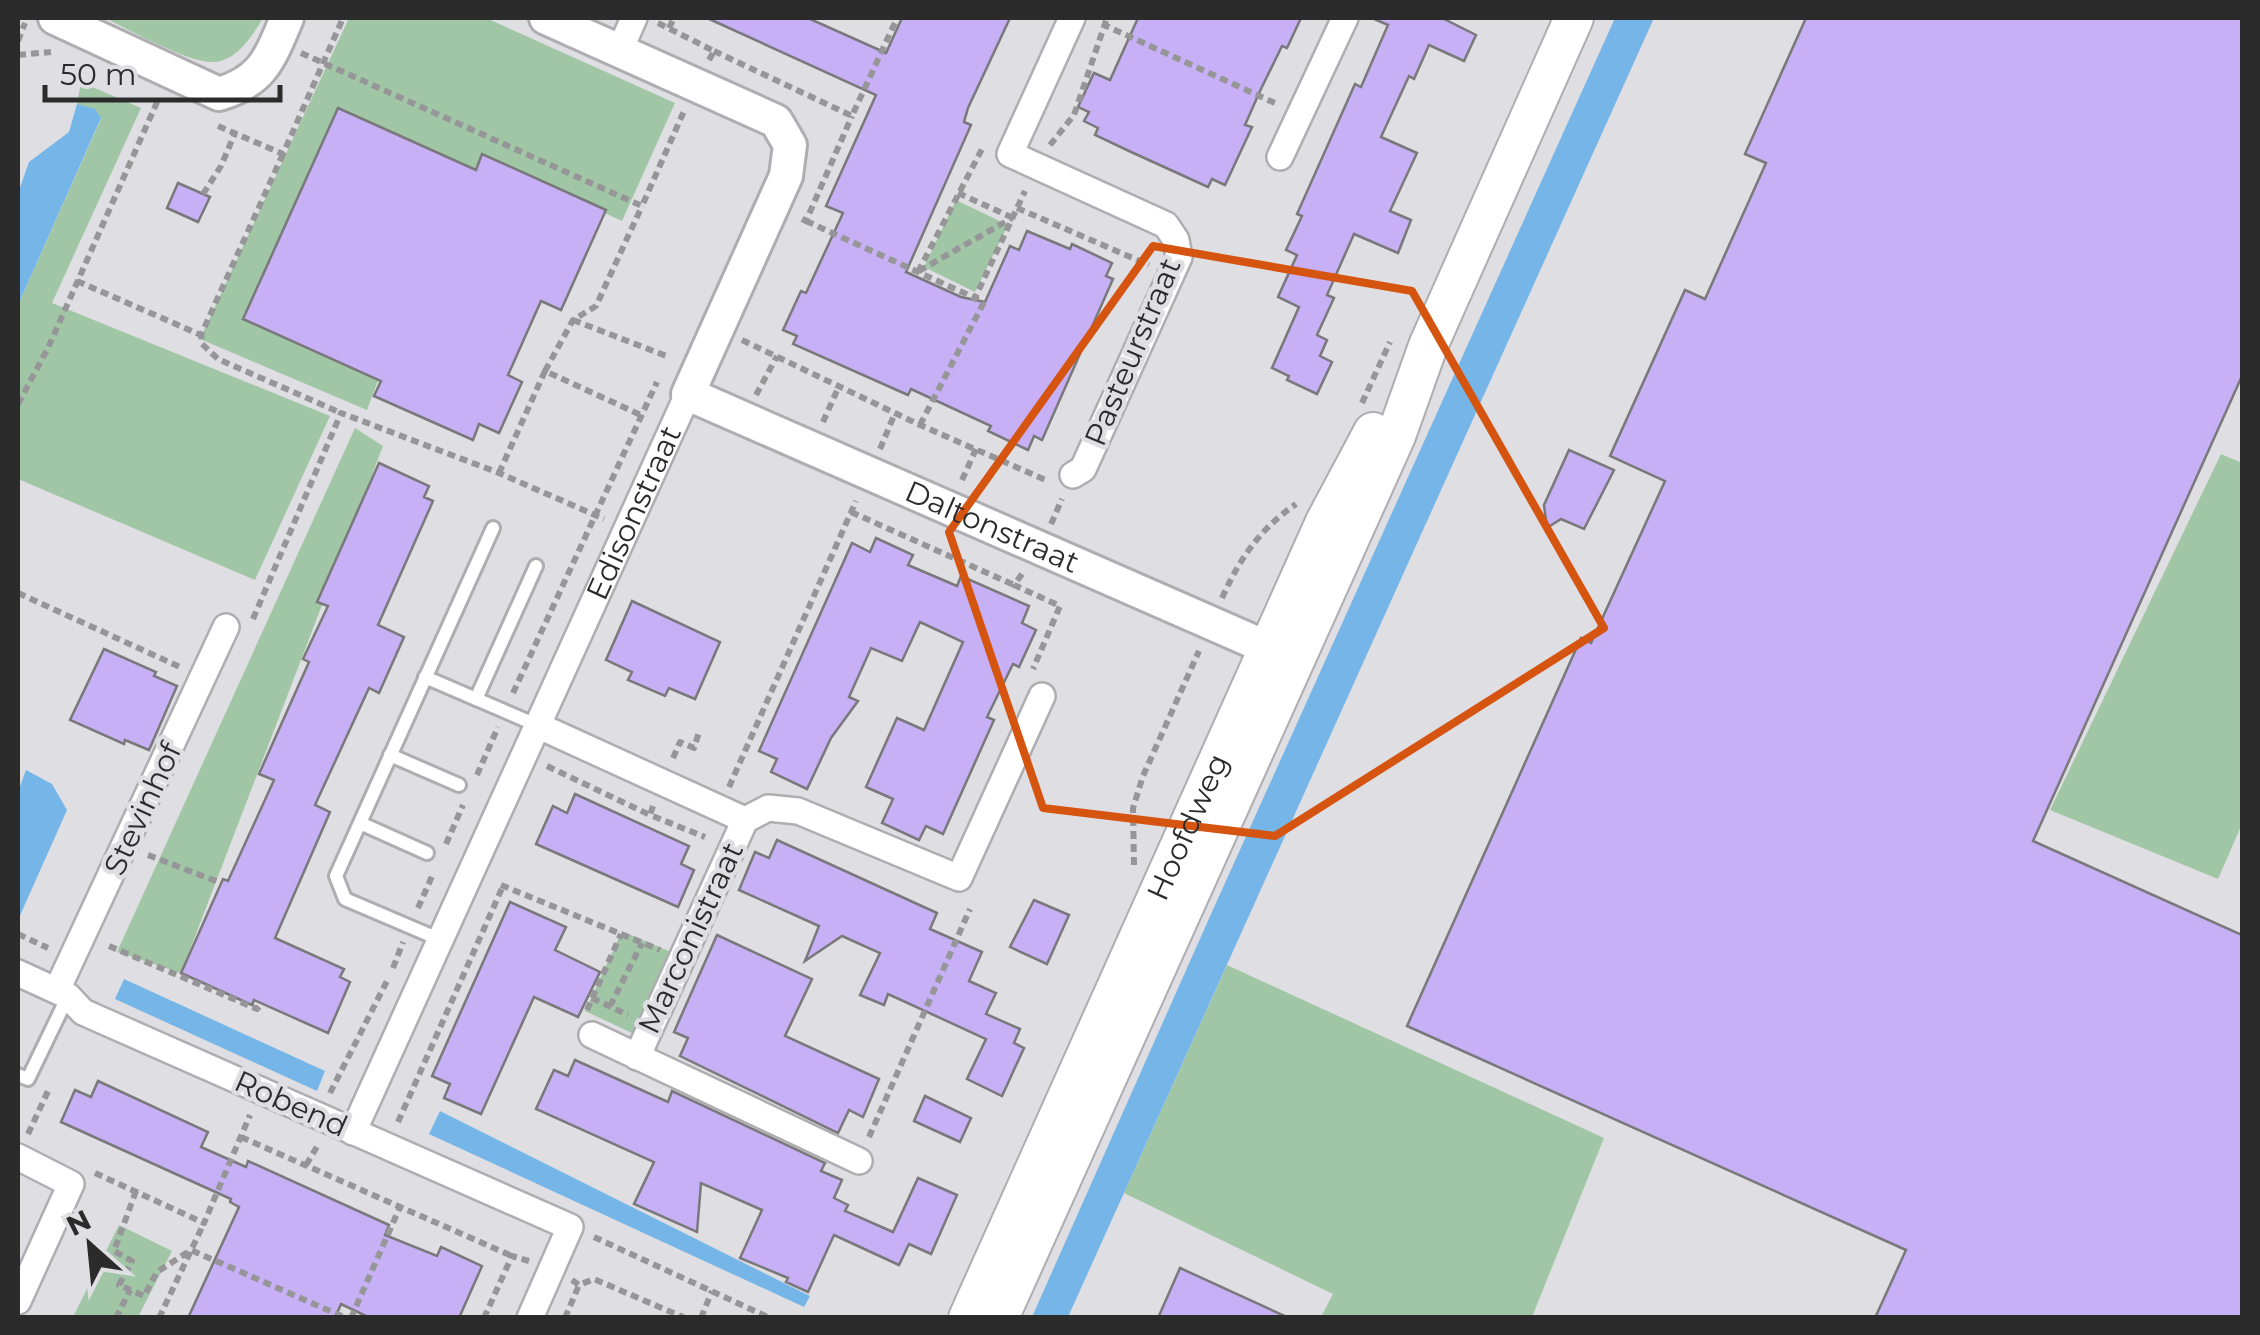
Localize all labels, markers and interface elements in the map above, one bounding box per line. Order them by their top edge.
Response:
scale bar [45,40,280,102]
text: 50 m [60,56,137,93]
street label: Pasteurstraat [1076,252,1189,451]
street label: Edisonstraat [578,420,689,605]
street label: Daltonstraat [900,472,1085,581]
street label: Stevinhof [96,735,190,881]
street label: Hoofdweg [1139,748,1237,906]
street label: Marconistraat [630,836,751,1039]
street label: Robend [229,1062,353,1145]
north arrow [40,1195,140,1295]
text: N [61,1202,96,1243]

